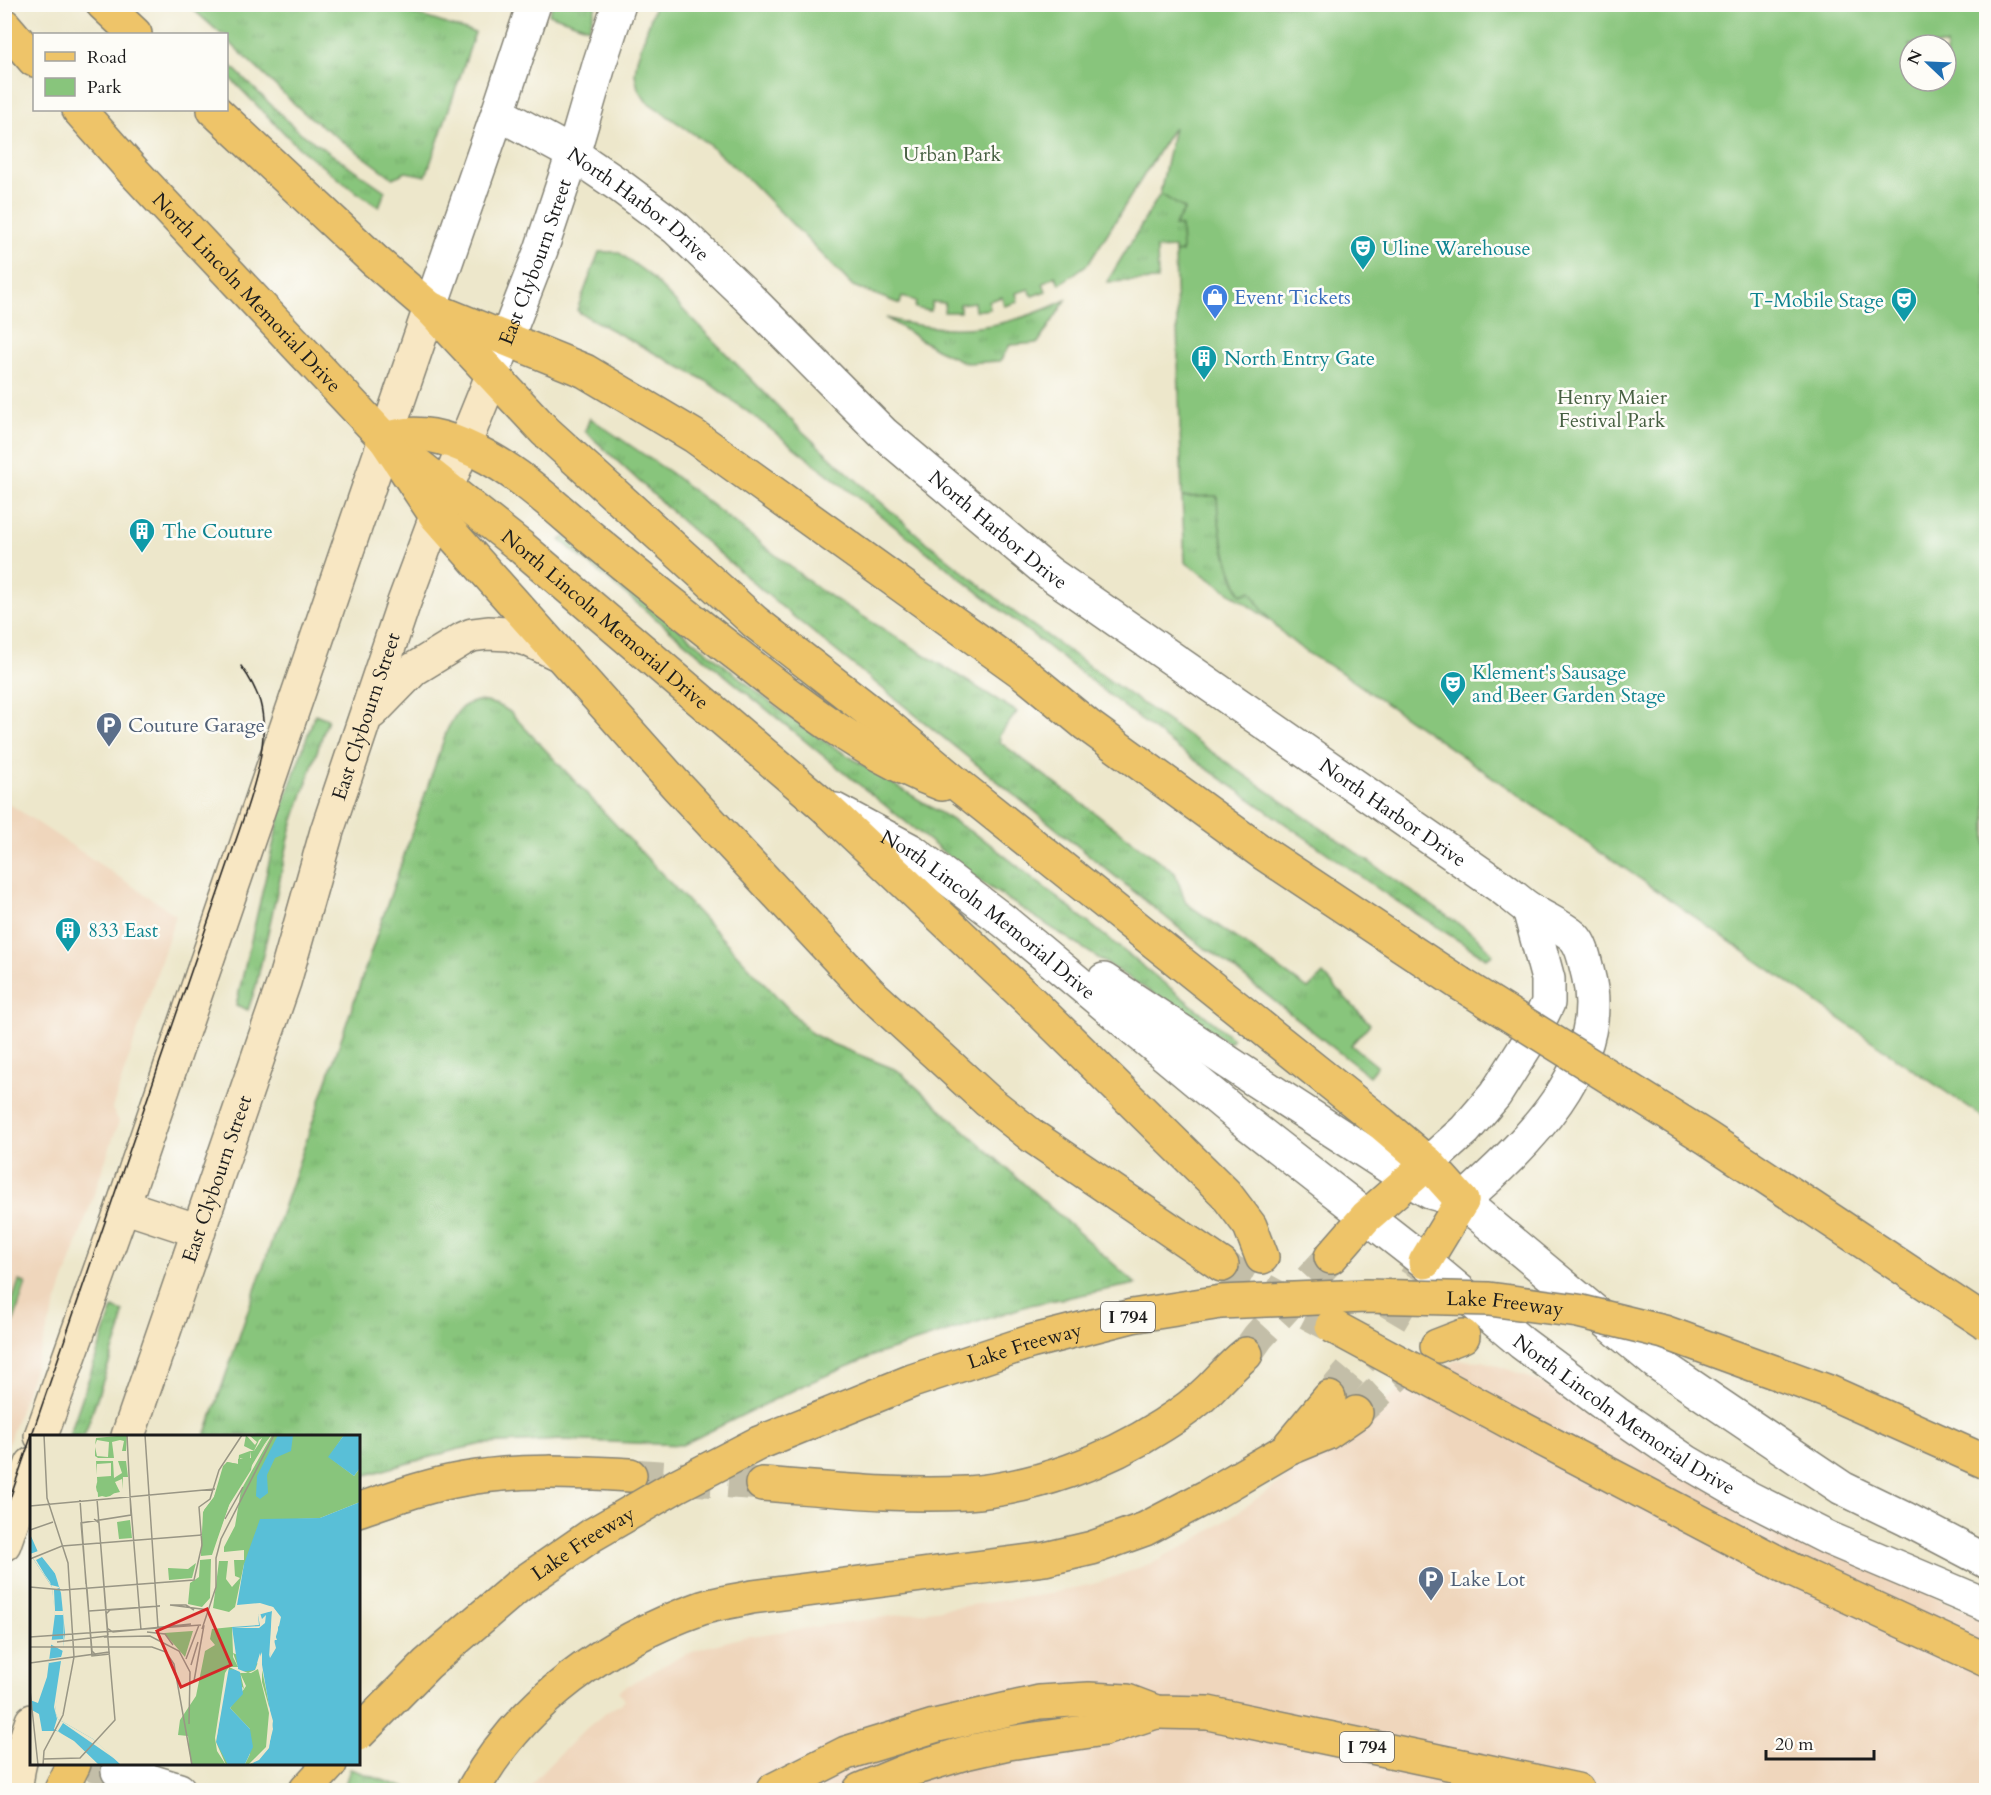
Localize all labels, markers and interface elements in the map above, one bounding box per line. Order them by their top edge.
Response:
legend [33,33,228,111]
north arrow [1898,33,1958,93]
text: Road [87,45,127,70]
text: N [1902,47,1928,68]
text: Park [87,75,122,100]
street label: North Harbor Drive [562,141,716,267]
park label: Urban Park [903,141,1001,168]
street label: East Clybourn Street [492,175,578,349]
street label: North Lincoln Memorial Drive [147,187,348,398]
theatre icon: Uline Warehouse [1348,233,1378,271]
place label: Uline Warehouse [1382,235,1531,262]
shop icon: Event Tickets [1200,282,1230,320]
place label: Event Tickets [1234,284,1351,311]
theatre icon: T-Mobile Stage [1889,285,1919,323]
place label: T-Mobile Stage [1750,287,1884,314]
building icon: North Entry Gate [1189,343,1219,381]
place label: North Entry Gate [1224,345,1375,372]
park label: Henry Maier Festival Park [1557,384,1668,434]
street label: North Harbor Drive [923,464,1073,595]
building icon: The Couture [127,516,157,554]
place label: The Couture [162,518,273,545]
street label: North Lincoln Memorial Drive [496,523,715,715]
street label: East Clybourn Street [325,628,406,804]
place label: Klement's Sausage and Beer Garden Stage [1472,659,1666,709]
theatre icon: Klement's Sausage and Beer Garden Stage [1438,669,1468,707]
parking icon: Couture Garage [94,710,124,748]
place label: Couture Garage [128,712,265,739]
street label: North Harbor Drive [1314,752,1472,873]
street label: North Lincoln Memorial Drive [876,823,1102,1005]
building icon: 833 East [53,915,83,953]
place label: 833 East [88,917,159,944]
street label: East Clybourn Street [175,1091,258,1266]
street label: Lake Freeway [1446,1284,1566,1323]
road number: I 794 [1101,1302,1155,1332]
street label: Lake Freeway [964,1316,1085,1375]
street label: North Lincoln Memorial Drive [1508,1328,1740,1501]
inset map [30,1435,360,1765]
street label: Lake Freeway [526,1499,640,1587]
parking icon: Lake Lot [1416,1564,1446,1602]
place label: Lake Lot [1450,1566,1526,1593]
scale bar [1766,1723,1874,1761]
road number: I 794 [1340,1732,1394,1762]
text: 20 m [1775,1732,1814,1757]

